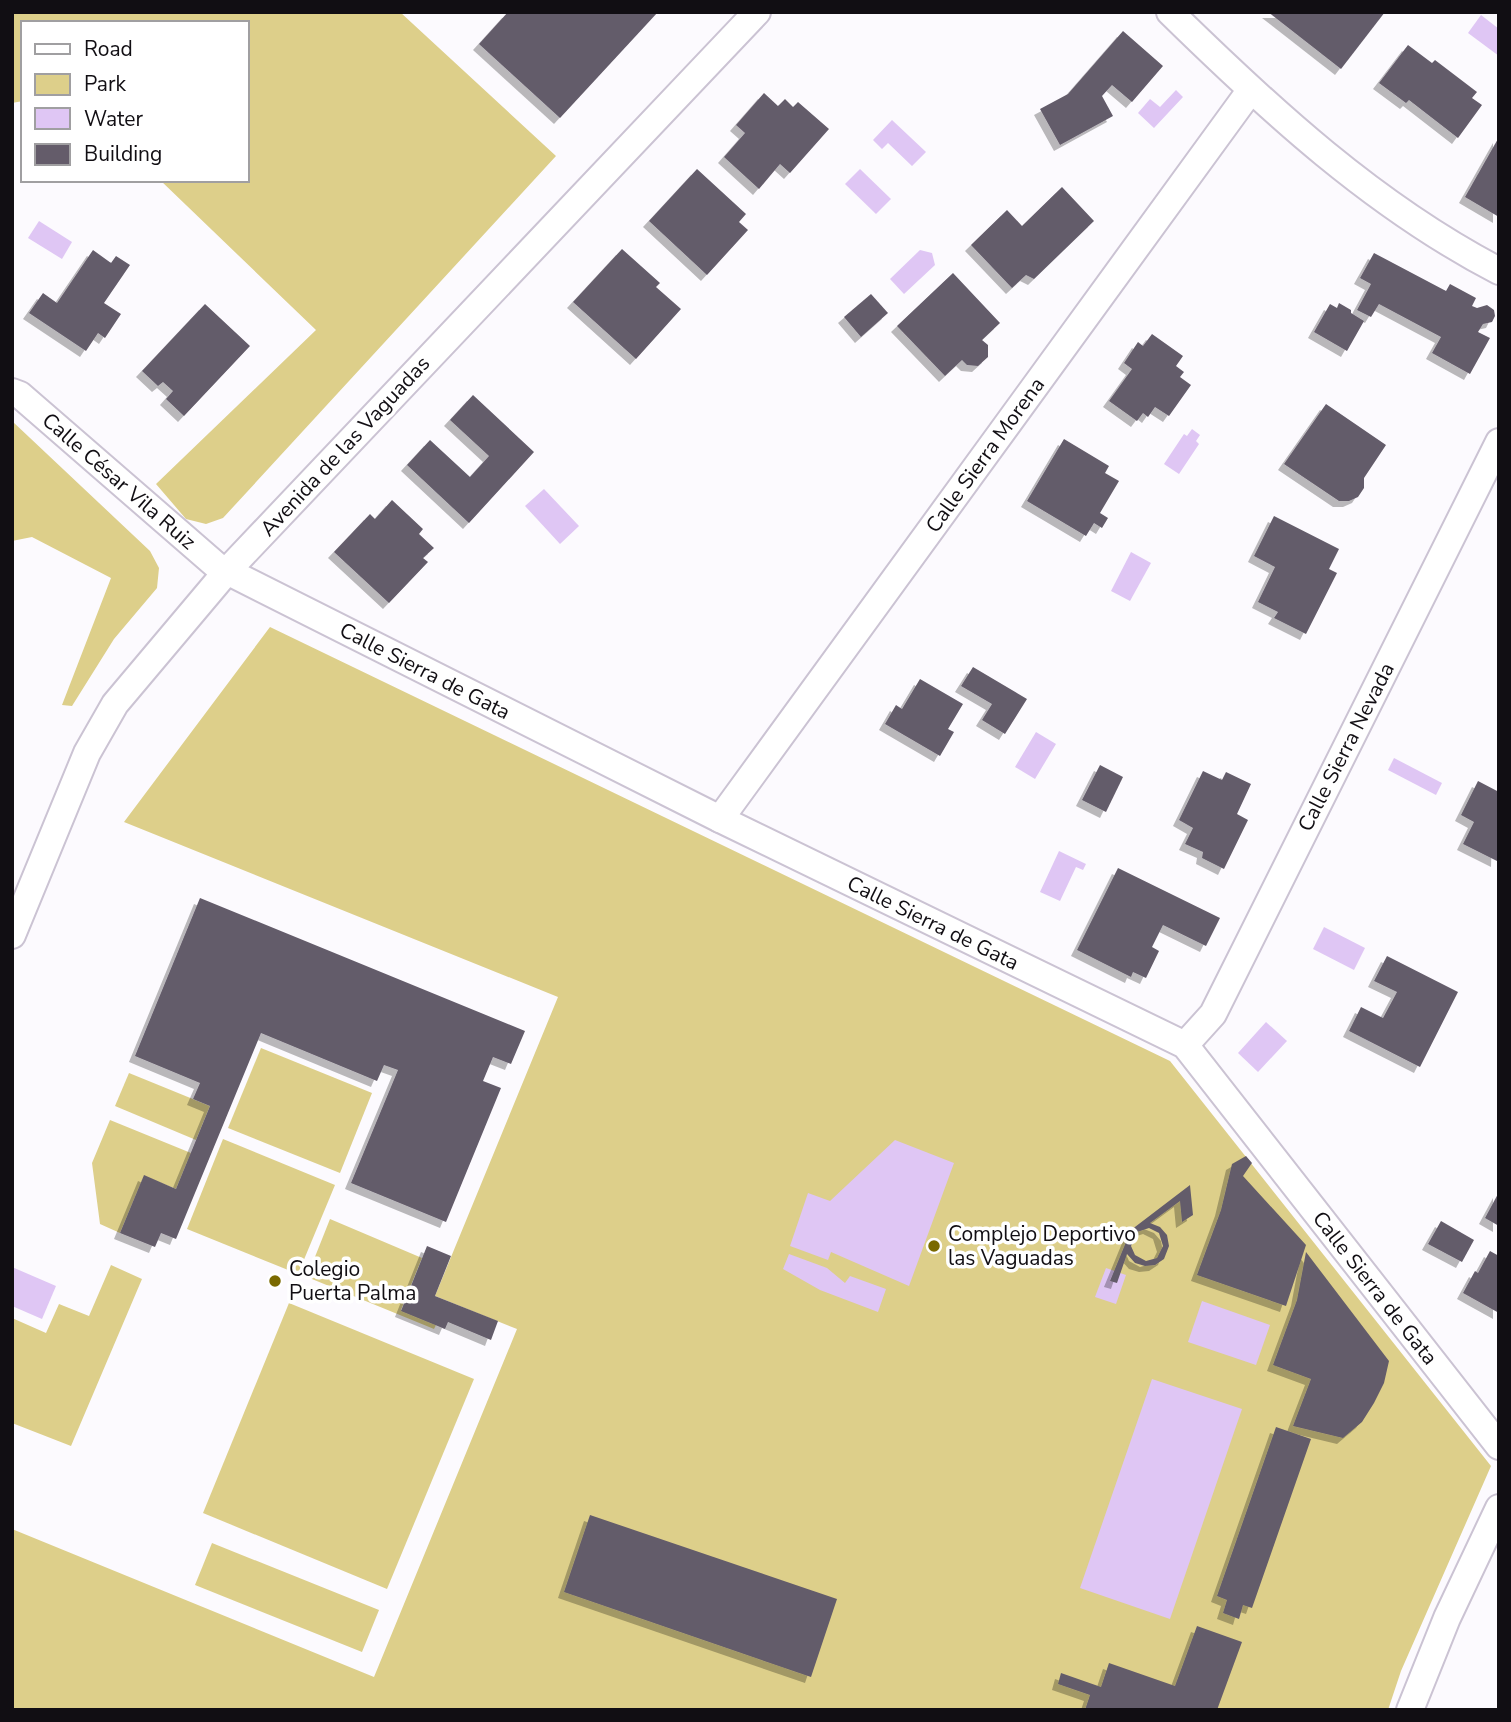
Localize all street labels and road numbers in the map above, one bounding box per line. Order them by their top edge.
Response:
street label: Avenida de las Vaguadas [254,350,436,542]
street label: Calle Sierra Morena [919,372,1051,538]
street label: Calle César Vila Ruiz [36,406,202,556]
street label: Calle Sierra de Gata [335,616,515,726]
street label: Calle Sierra Nevada [1291,658,1401,836]
street label: Calle Sierra de Gata [842,869,1024,977]
street label: Calle Sierra de Gata [1306,1205,1444,1371]

